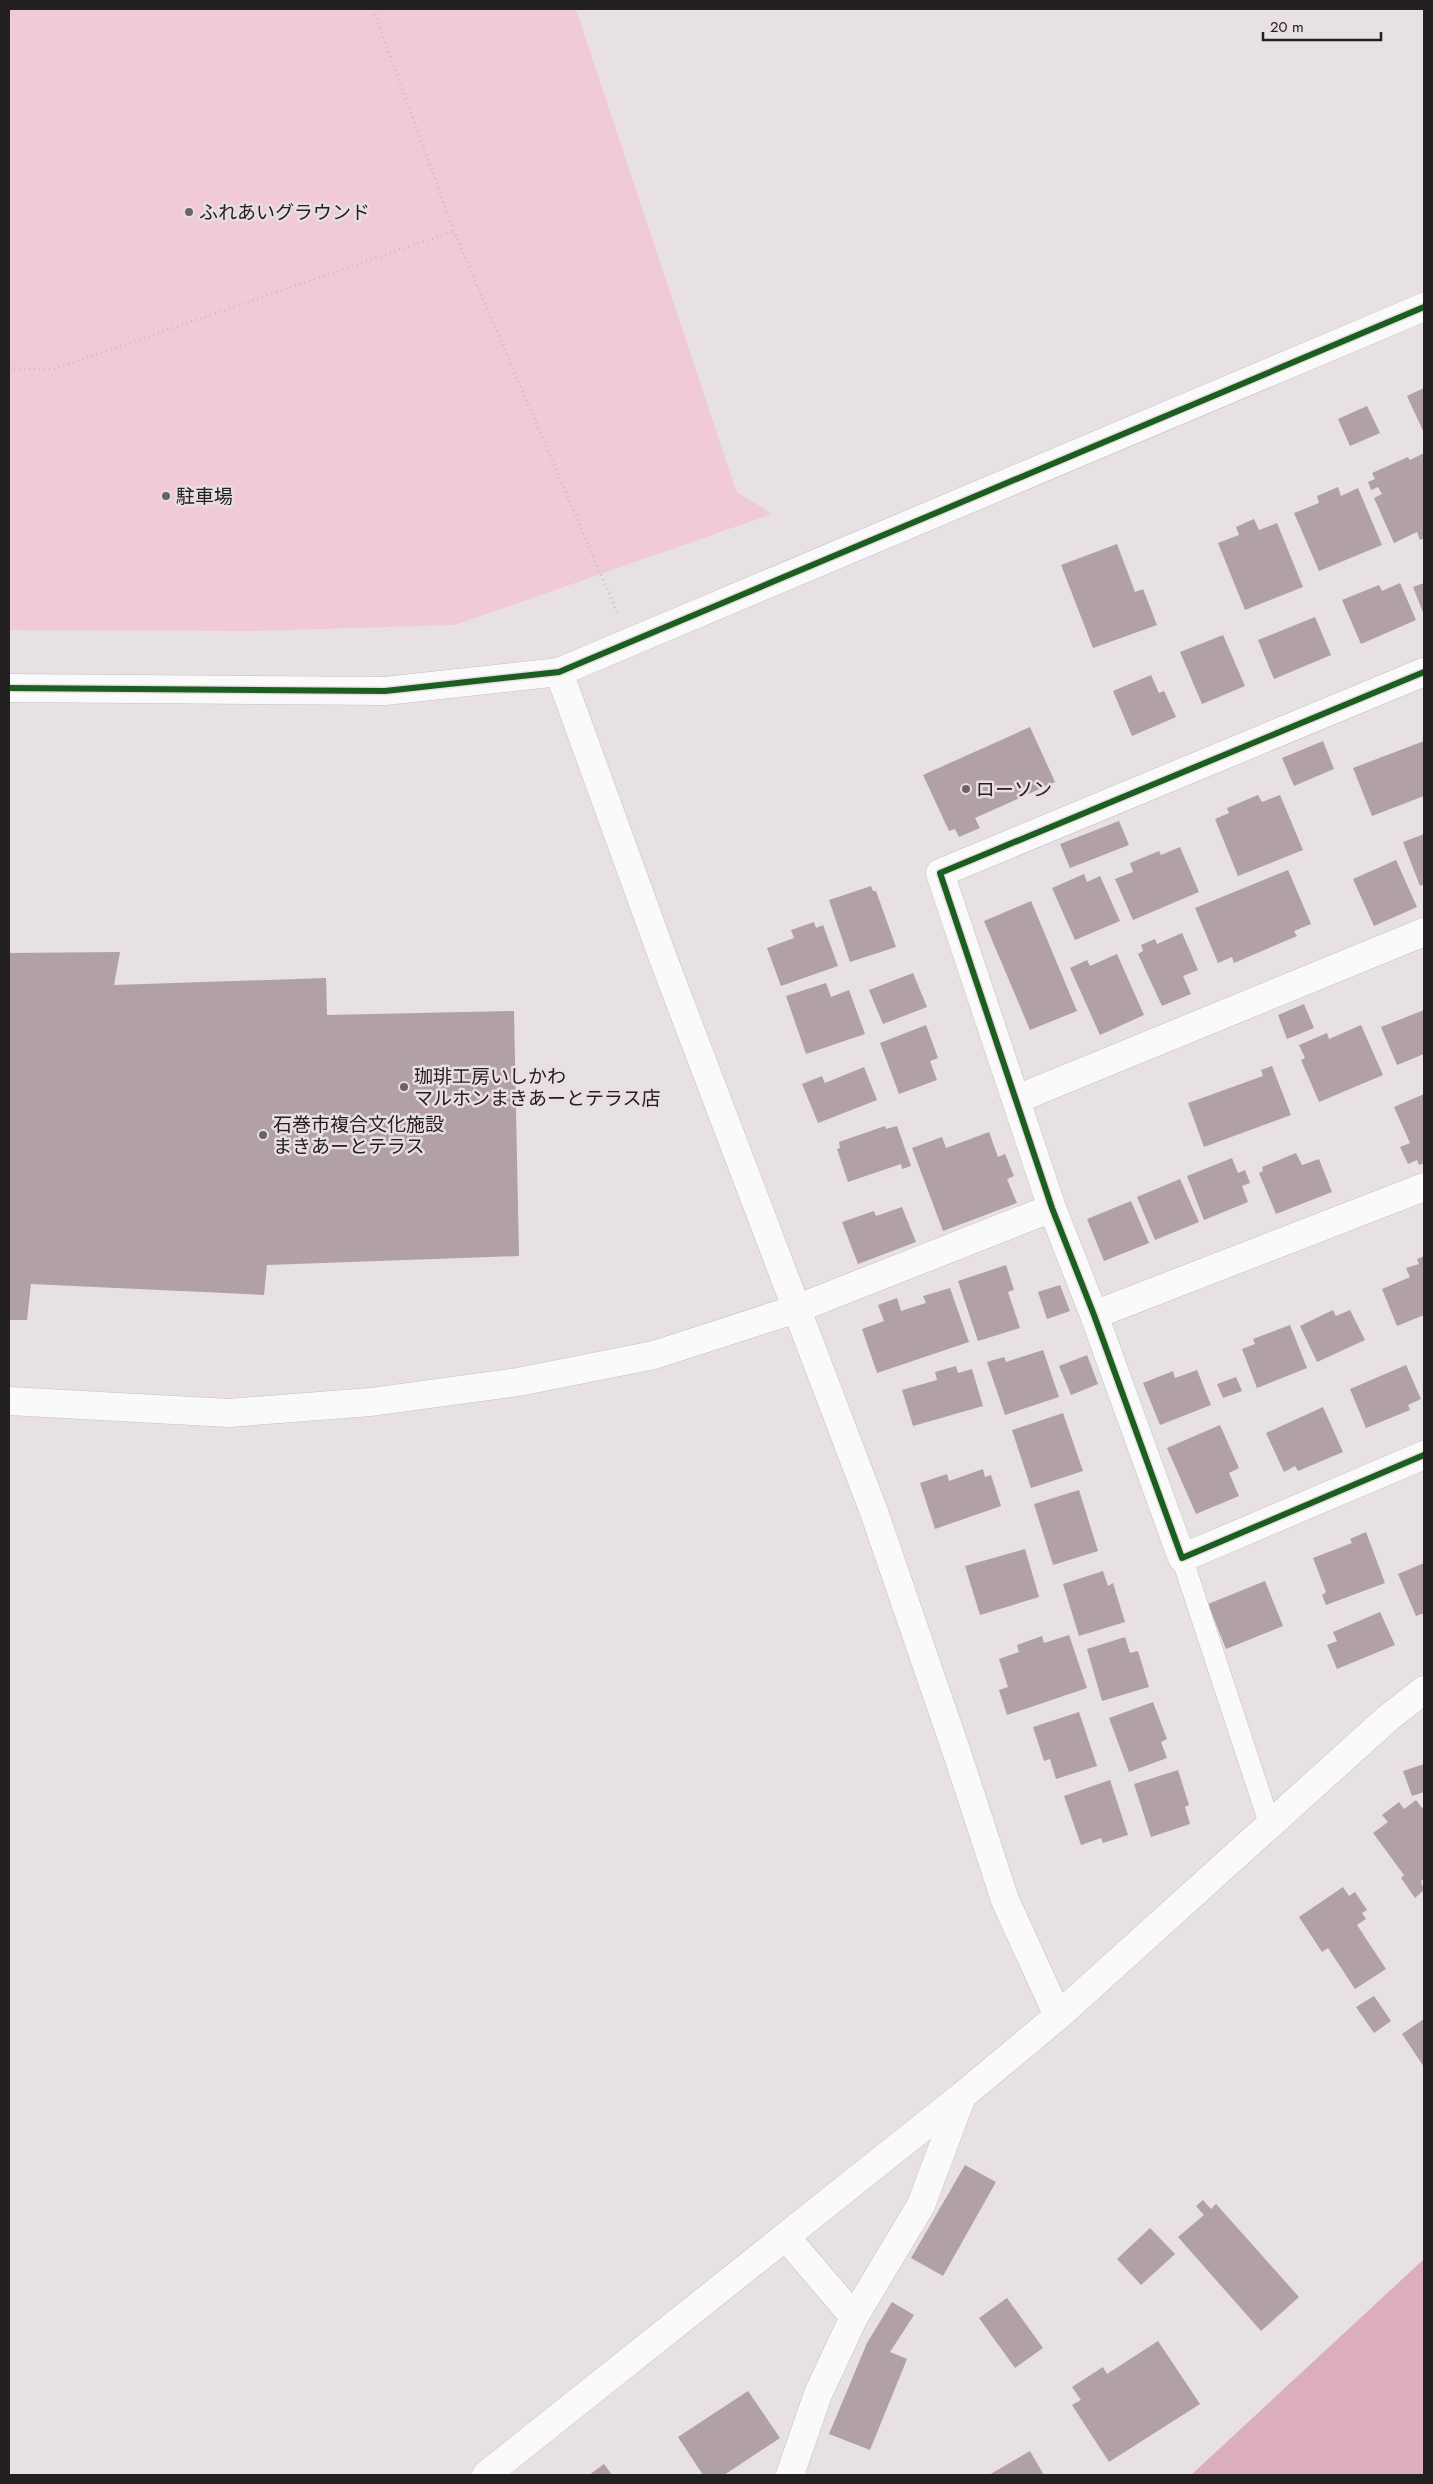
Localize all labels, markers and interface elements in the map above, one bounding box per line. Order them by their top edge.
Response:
scale bar [1263,10,1380,42]
text: 20 m [1270,16,1304,38]
place label: ふれあいグラウンド [199,199,370,226]
marker: ふれあいグラウンド [183,206,195,218]
place label: 駐車場 [176,483,233,510]
marker: 駐車場 [160,490,172,502]
place label: ローソン [976,776,1052,803]
marker: ローソン [960,783,972,795]
place label: 珈琲工房いしかわ マルホンまきあーとテラス店 [414,1063,661,1112]
marker: 珈琲工房いしかわ マルホンまきあーとテラス店 [398,1081,410,1093]
place label: 石巻市複合文化施設 まきあーとテラス [273,1111,444,1160]
marker: 石巻市複合文化施設 まきあーとテラス [257,1129,269,1141]

